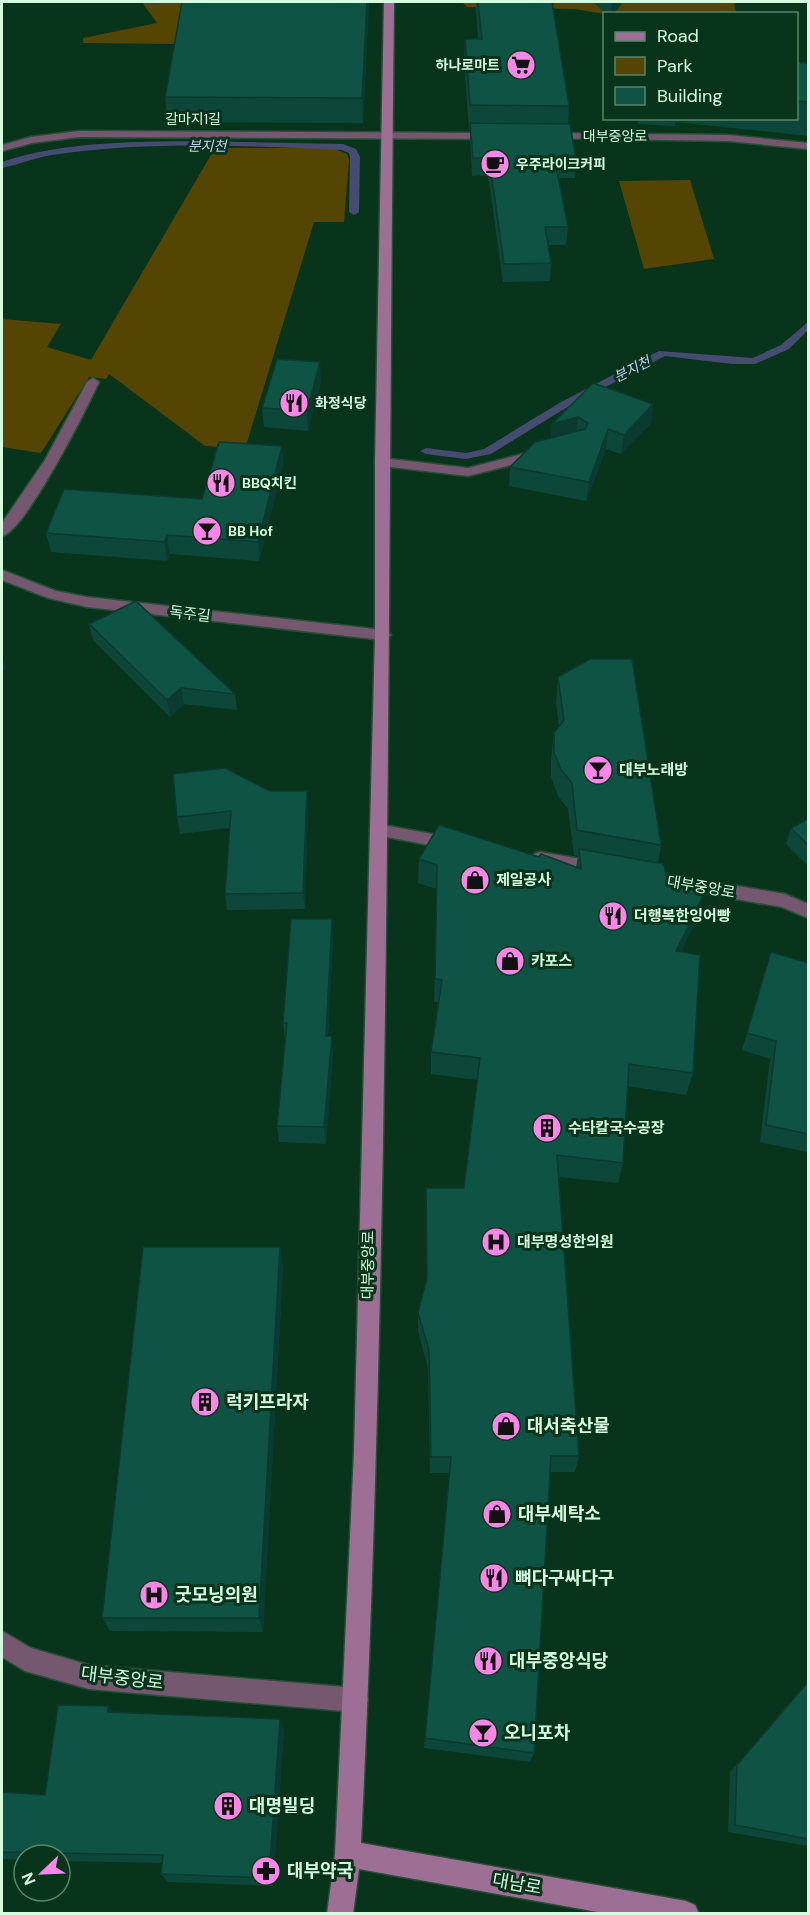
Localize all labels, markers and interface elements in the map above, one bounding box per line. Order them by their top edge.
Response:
legend [603,12,798,120]
text: Road [657,24,699,48]
supermarket icon: 하나로마트 [505,49,537,81]
text: Park [657,54,693,78]
place label: 하나로마트 [436,56,500,74]
text: Building [657,84,722,108]
street label: 갈마지1길 [165,110,221,128]
street label: 대부중앙로 [583,127,647,145]
water label: 분지천 [188,137,227,155]
cafe icon: 우주라이크커피 [479,148,511,180]
place label: 우주라이크커피 [516,155,606,173]
water label: 분지천 [611,352,654,386]
restaurant icon: 화정식당 [278,387,310,419]
place label: 화정식당 [315,394,367,412]
restaurant icon: BBQ치킨 [205,467,237,499]
place label: BBQ치킨 [242,474,297,492]
bar icon: BB Hof [191,515,223,547]
place label: BB Hof [228,522,273,540]
street label: 독주길 [168,602,212,626]
bar icon: 대부노래방 [582,754,614,786]
place label: 대부노래방 [619,760,688,780]
shop icon: 제일공사 [459,864,491,896]
place label: 제일공사 [496,870,551,890]
street label: 대부중앙로 [665,871,737,903]
restaurant icon: 더행복한잉어빵 [597,900,629,932]
place label: 더행복한잉어빵 [634,906,731,926]
shop icon: 카포스 [494,945,526,977]
place label: 카포스 [531,951,573,971]
building icon: 수타칼국수공장 [531,1112,563,1144]
place label: 수타칼국수공장 [568,1118,665,1138]
hospital icon: 대부명성한의원 [480,1226,512,1258]
street label: 대부중앙로 [357,1230,379,1300]
place label: 대부명성한의원 [517,1232,614,1252]
building icon: 럭키프라자 [189,1386,221,1418]
place label: 럭키프라자 [226,1390,309,1414]
shop icon: 대서축산물 [490,1410,522,1442]
place label: 대서축산물 [527,1414,610,1438]
shop icon: 대부세탁소 [481,1498,513,1530]
place label: 대부세탁소 [518,1502,601,1526]
restaurant icon: 뼈다구싸다구 [478,1562,510,1594]
place label: 뼈다구싸다구 [515,1566,614,1590]
hospital icon: 굿모닝의원 [138,1579,170,1611]
place label: 굿모닝의원 [175,1583,258,1607]
restaurant icon: 대부중앙식당 [472,1645,504,1677]
place label: 대부중앙식당 [509,1649,608,1673]
street label: 대부중앙로 [79,1661,165,1695]
bar icon: 오니포차 [467,1717,499,1749]
place label: 오니포차 [504,1721,571,1745]
building icon: 대명빌딩 [212,1790,244,1822]
place label: 대명빌딩 [249,1794,315,1818]
north arrow [12,1843,72,1903]
pharmacy icon: 대부약국 [250,1855,282,1887]
place label: 대부약국 [287,1859,353,1883]
street label: 대남로 [490,1868,544,1900]
text: N [17,1869,41,1888]

